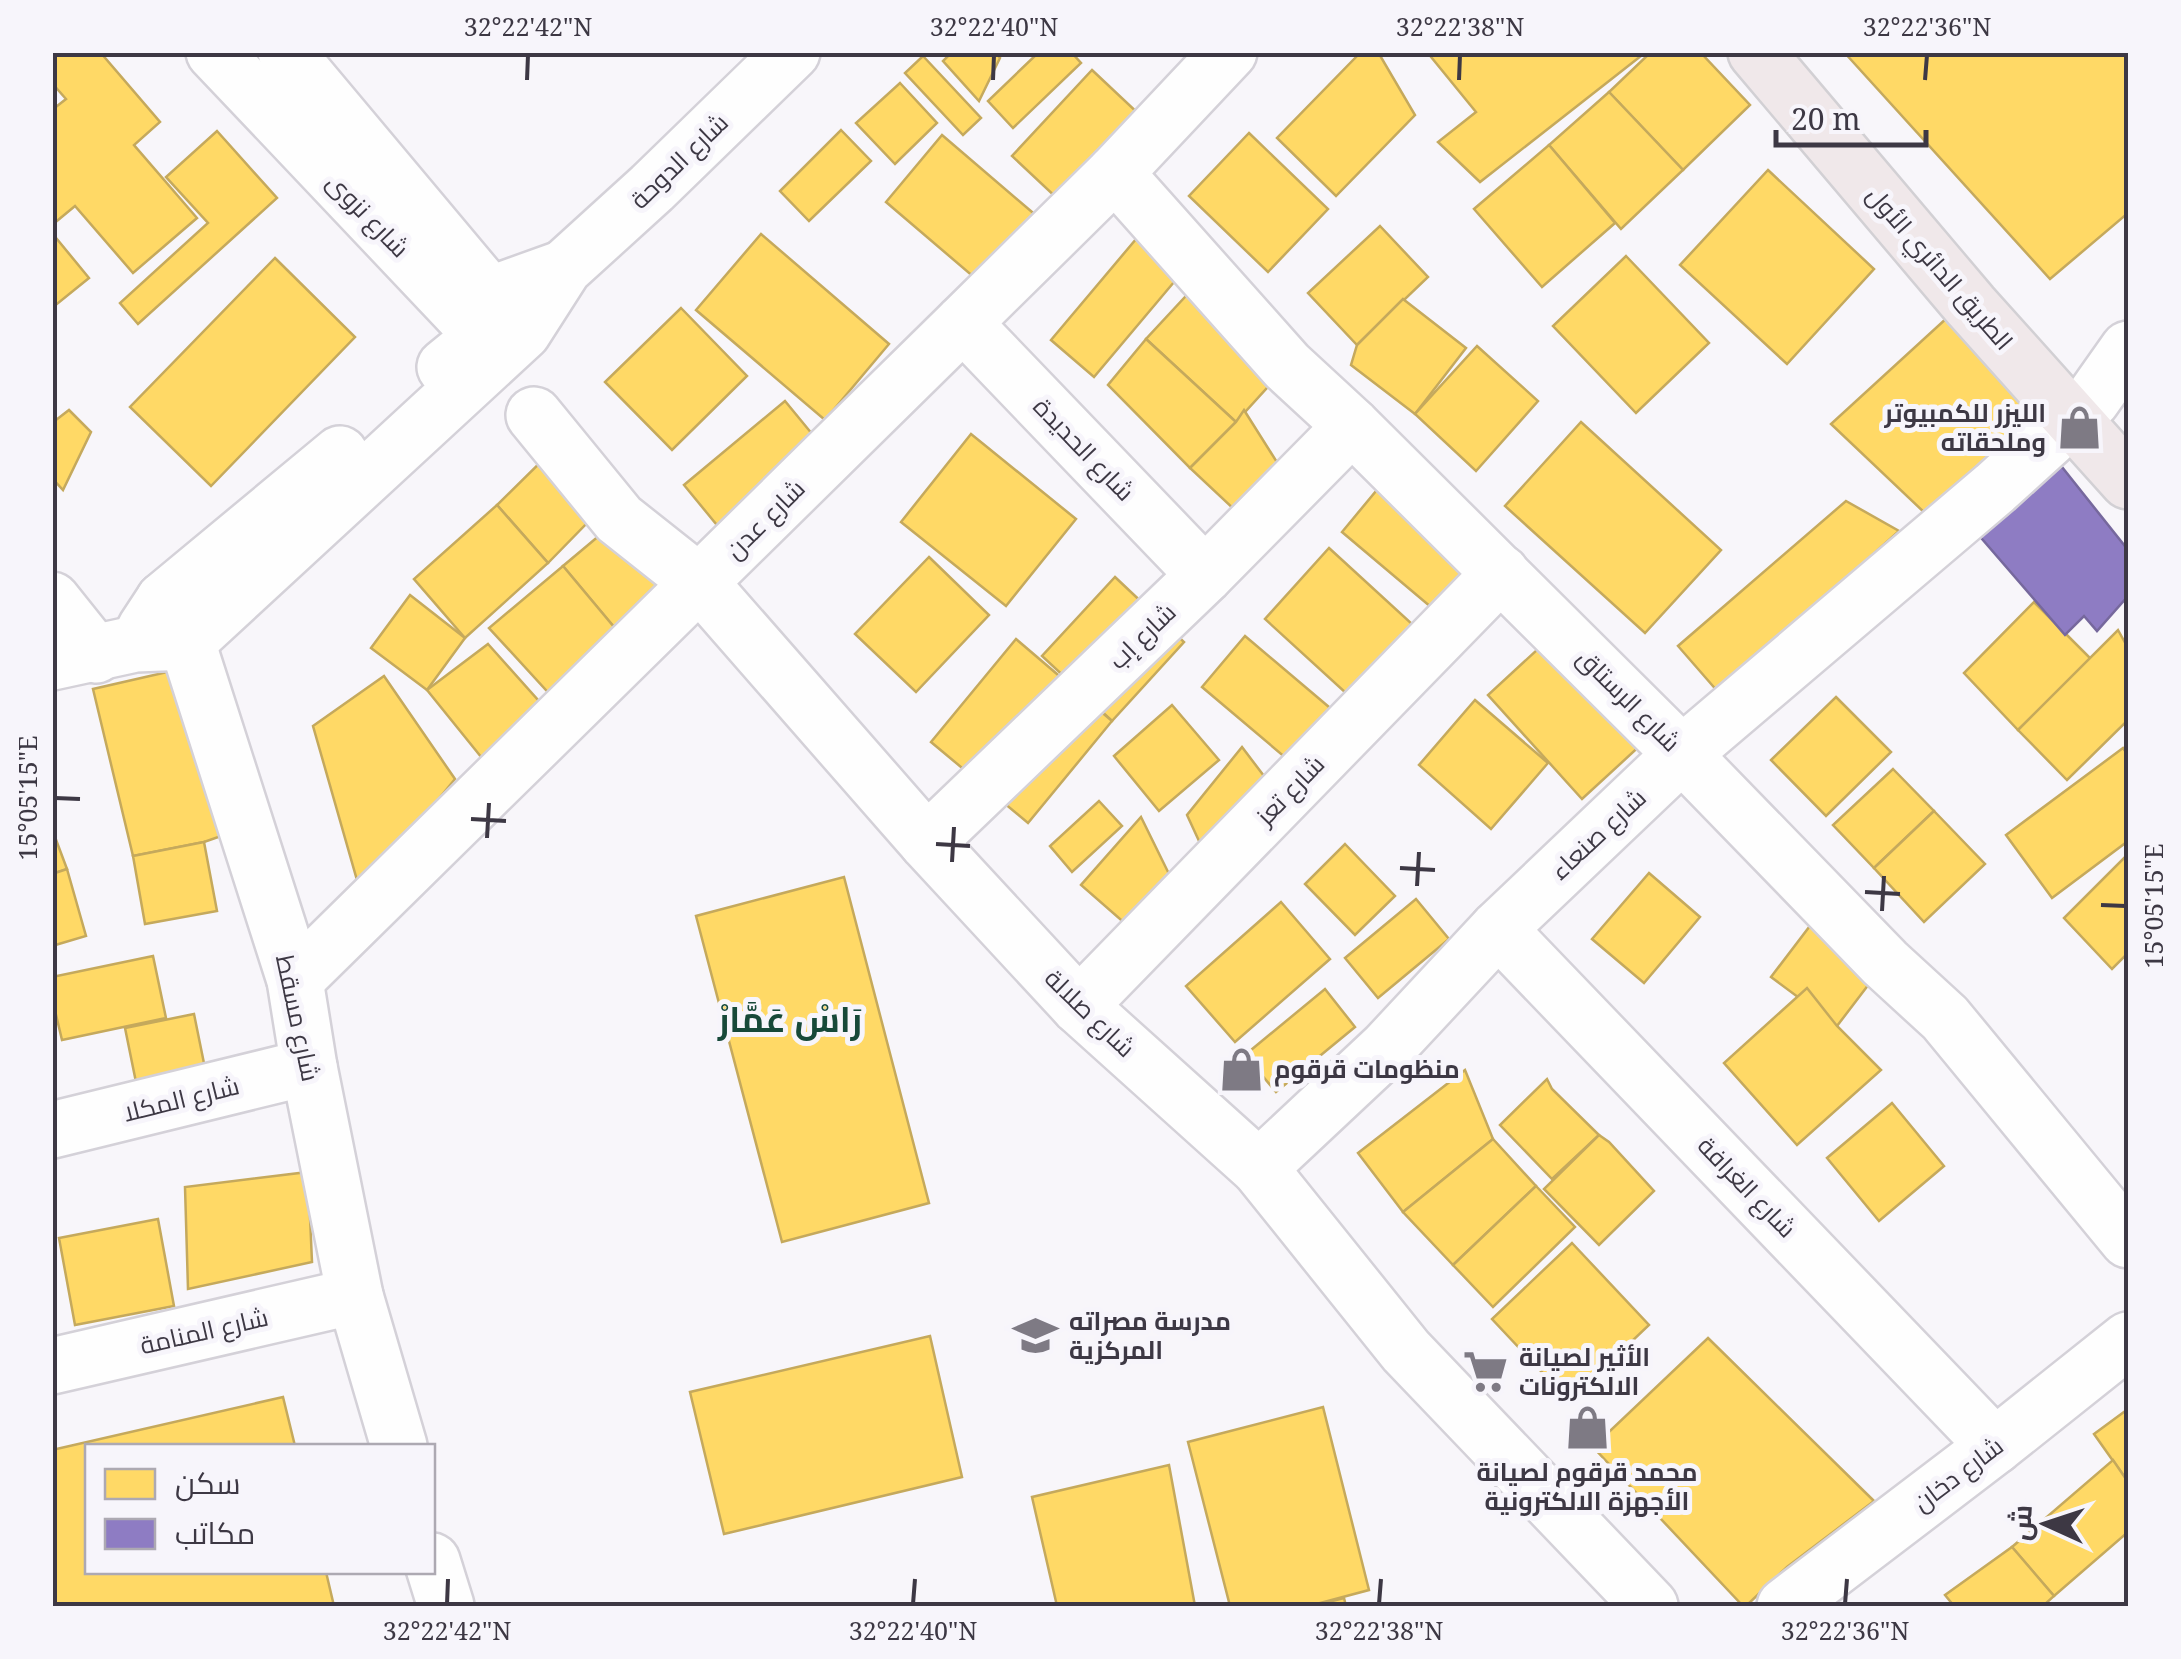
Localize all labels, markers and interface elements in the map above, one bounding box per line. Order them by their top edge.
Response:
text: 32°22'42"N [464,9,592,43]
text: 32°22'40"N [930,9,1058,43]
text: 32°22'38"N [1396,9,1524,43]
text: 32°22'36"N [1863,9,1991,43]
scale bar [1776,85,1926,147]
text: 20 m [1791,98,1861,139]
street label: شارع الدوحة [622,105,735,216]
street label: شارع نزوى [319,165,417,265]
street label: الطريق الدائري الأول [1857,178,2022,359]
street label: شارع الحديدة [1026,389,1143,508]
place label: الليزر للكمبيوتر وملحقاته [1884,395,2046,458]
shop icon: الليزر للكمبيوتر وملحقاته [2055,403,2103,451]
street label: شارع عدن [717,471,812,566]
street label: شارع إب [1100,595,1183,677]
street label: شارع الرستاق [1570,640,1689,759]
text: 15°05'15"E [10,735,44,861]
street label: شارع تعز [1246,747,1332,834]
street label: شارع صنعاء [1542,780,1653,887]
text: 15°05'15"E [2136,843,2170,969]
street label: شارع مسقط [268,951,329,1084]
street label: شارع صلالة [1037,961,1143,1065]
district label: رَاسْ عَمَّارْ [717,995,862,1042]
shop icon: منظومات قرقوم [1217,1045,1265,1093]
place label: منظومات قرقوم [1274,1051,1460,1087]
street label: شارع المكلا [119,1067,243,1130]
street label: شارع الغرافة [1690,1128,1805,1245]
street label: شارع المنامة [136,1299,271,1362]
place label: مدرسة مصراته المركزية [1069,1303,1231,1366]
school or university icon: مدرسة مصراته المركزية [1012,1311,1060,1359]
place label: الأثير لصيانة الالكترونات [1519,1339,1650,1402]
supermarket icon: الأثير لصيانة الالكترونات [1462,1347,1510,1395]
shop icon: محمد قرقوم لصيانة الأجهزة الالكترونية [1563,1404,1611,1452]
street label: شارع دخان [1905,1428,2010,1519]
legend [85,1444,435,1574]
place label: محمد قرقوم لصيانة الأجهزة الالكترونية [1476,1454,1698,1517]
text: سكن [175,1462,241,1503]
north arrow [1996,1474,2096,1574]
text: ش [2000,1504,2040,1542]
text: مكاتب [175,1512,255,1553]
text: 32°22'42"N [383,1613,511,1647]
text: 32°22'40"N [849,1613,977,1647]
text: 32°22'38"N [1315,1613,1443,1647]
text: 32°22'36"N [1781,1613,1909,1647]

